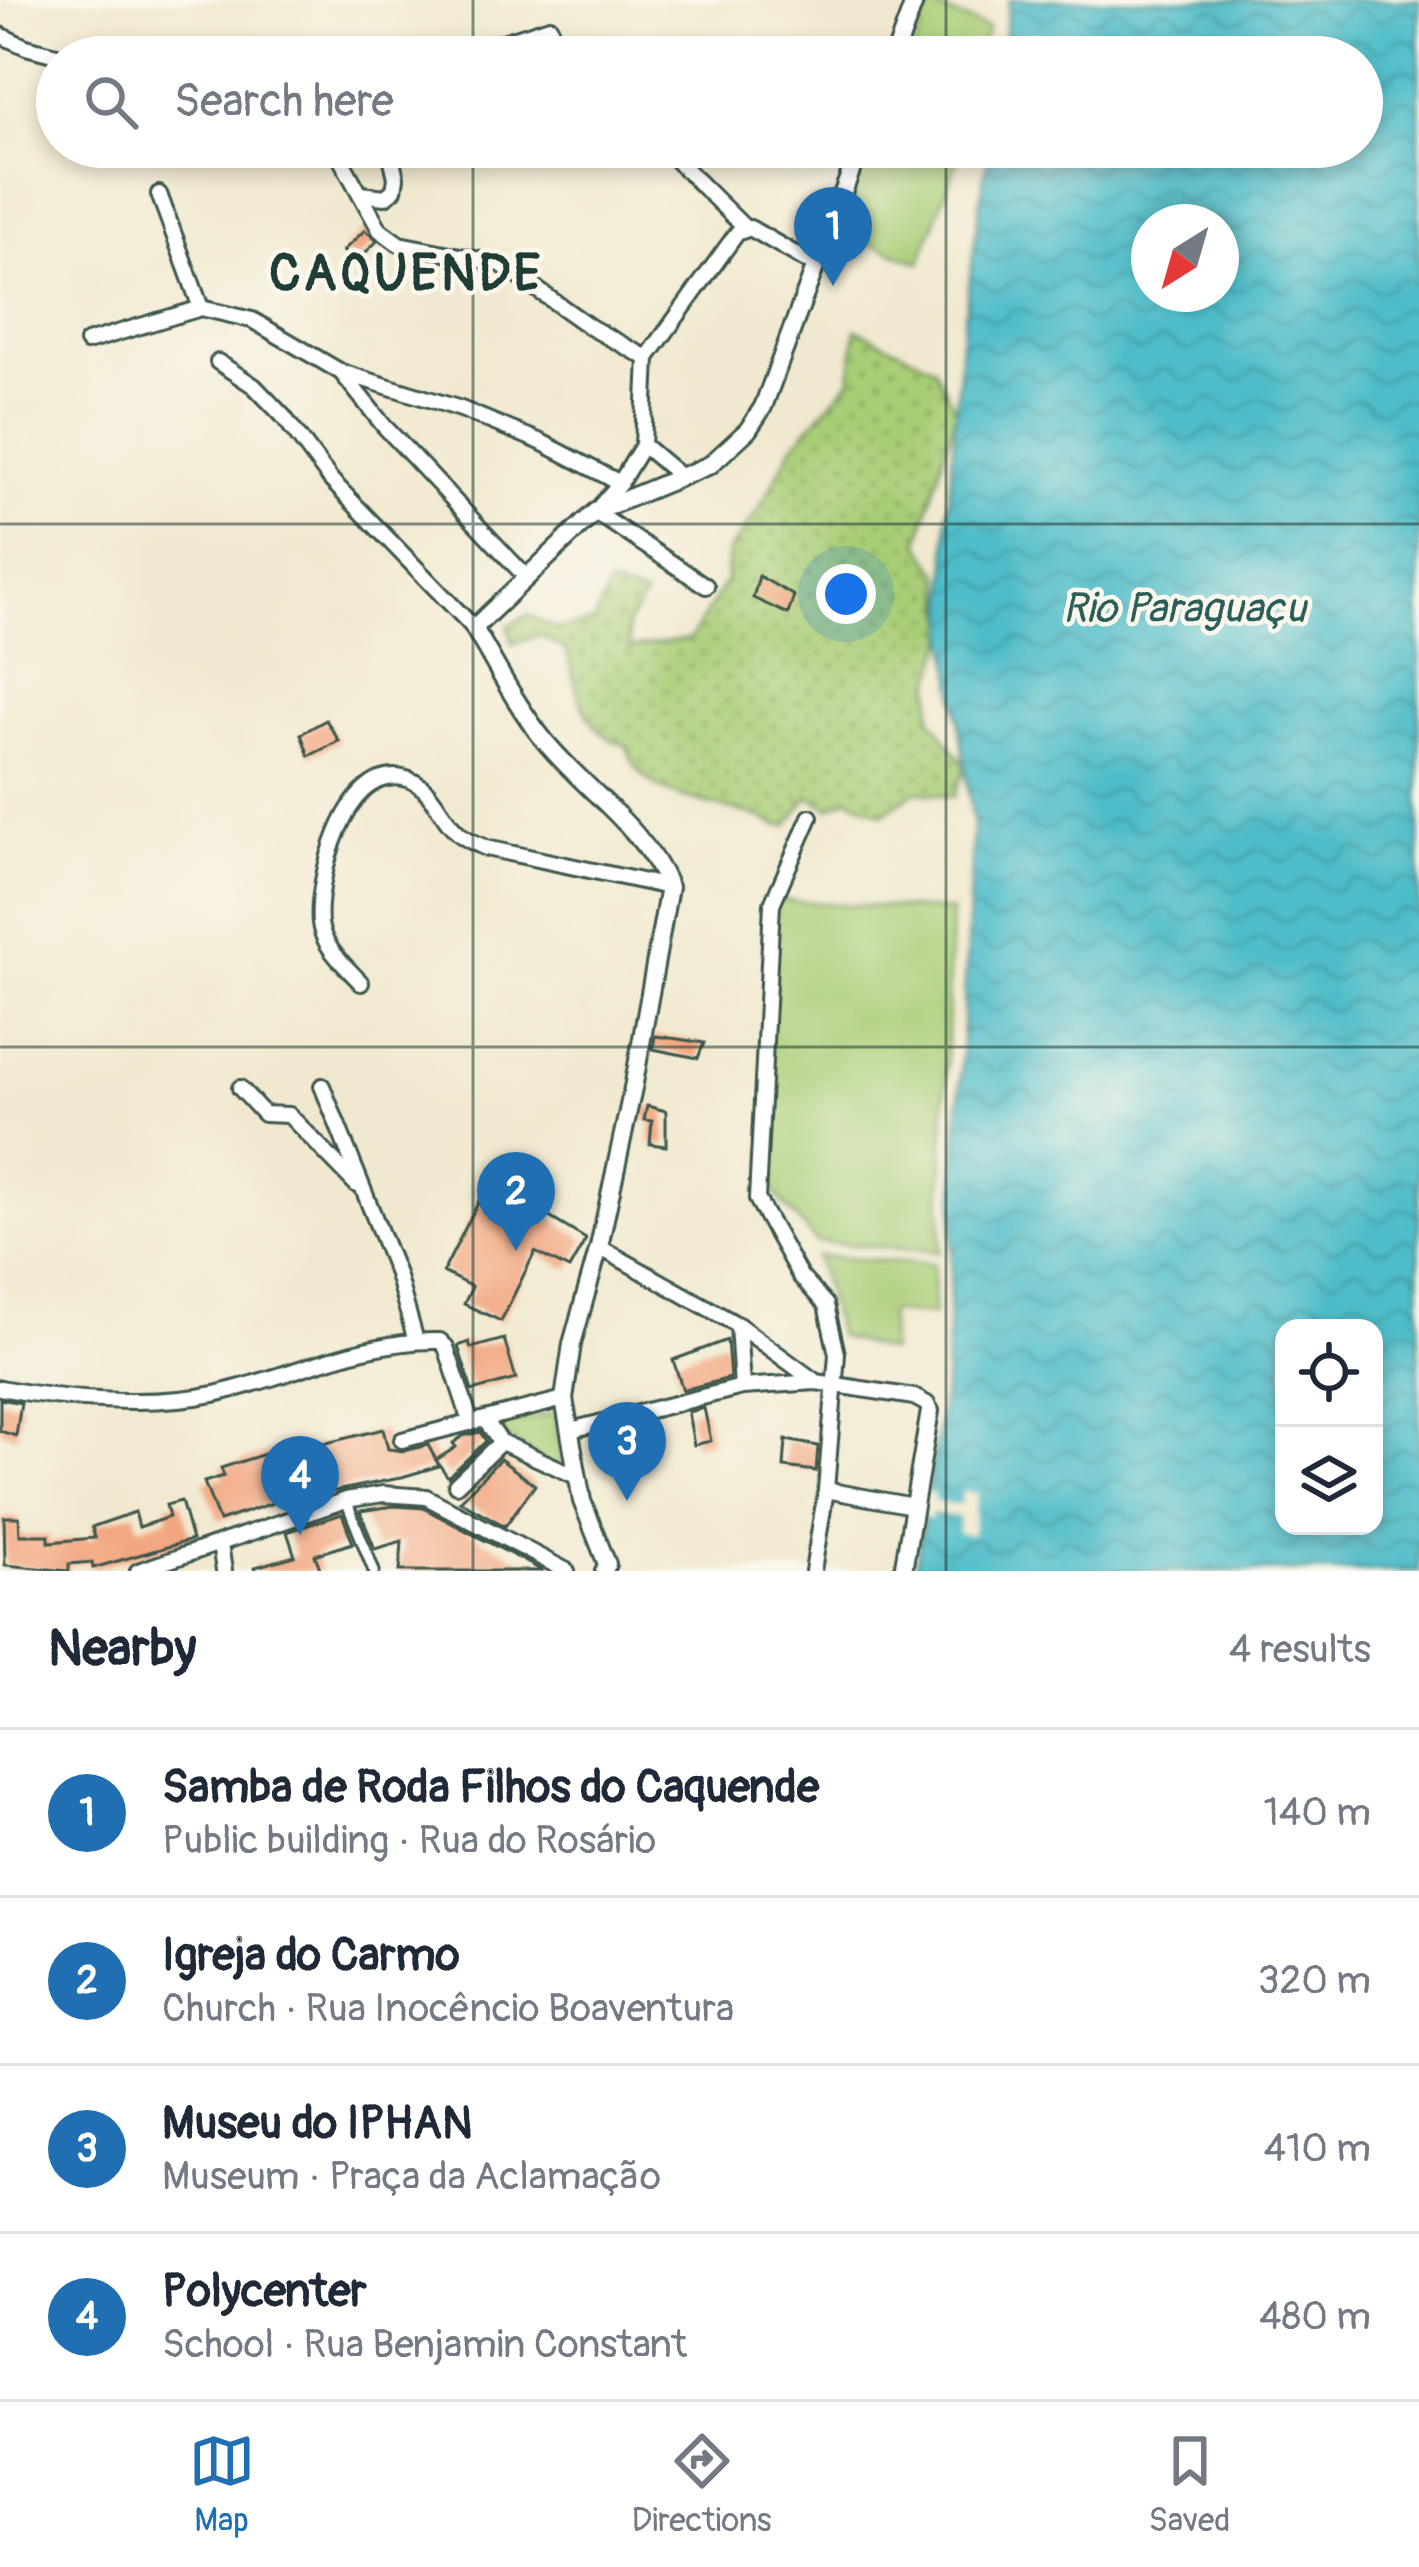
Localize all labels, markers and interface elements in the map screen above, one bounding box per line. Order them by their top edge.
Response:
search box [36,36,1383,168]
icon: search [78,69,144,135]
text: Search here [174,74,394,130]
pin: 1 [794,187,872,286]
north arrow [1131,204,1239,312]
district label: CAQUENDE [269,242,543,306]
your location [816,564,876,624]
water label: Rio Paraguaçu [1062,583,1309,635]
pin: 2 [477,1152,555,1251]
map controls [1275,1319,1383,1535]
button: locate [1275,1319,1383,1427]
pin: 3 [588,1402,666,1501]
button: layers [1275,1427,1383,1535]
pin: 4 [261,1436,339,1535]
text: Nearby [48,1617,196,1681]
text: 4 results [1229,1625,1371,1674]
text: Samba de Roda Filhos do Caquende [162,1760,819,1816]
text: 1 [79,1788,95,1837]
text: 140 m [1263,1788,1371,1837]
text: Public building · Rua do Rosário [162,1816,656,1865]
text: Igreja do Carmo [162,1928,460,1984]
text: 2 [76,1956,98,2005]
text: 320 m [1258,1956,1371,2005]
text: Church · Rua Inocêncio Boaventura [162,1984,734,2033]
text: Museu do IPHAN [162,2096,472,2152]
text: 3 [76,2124,98,2173]
text: 410 m [1263,2124,1371,2173]
text: Museum · Praça da Aclamação [162,2152,661,2201]
text: Polycenter [162,2264,366,2320]
text: 4 [76,2292,98,2341]
text: 480 m [1259,2292,1371,2341]
text: School · Rua Benjamin Constant [162,2320,687,2369]
tab: Map [189,2428,255,2541]
tab: Directions [632,2428,772,2541]
tab: Saved [1149,2428,1230,2541]

